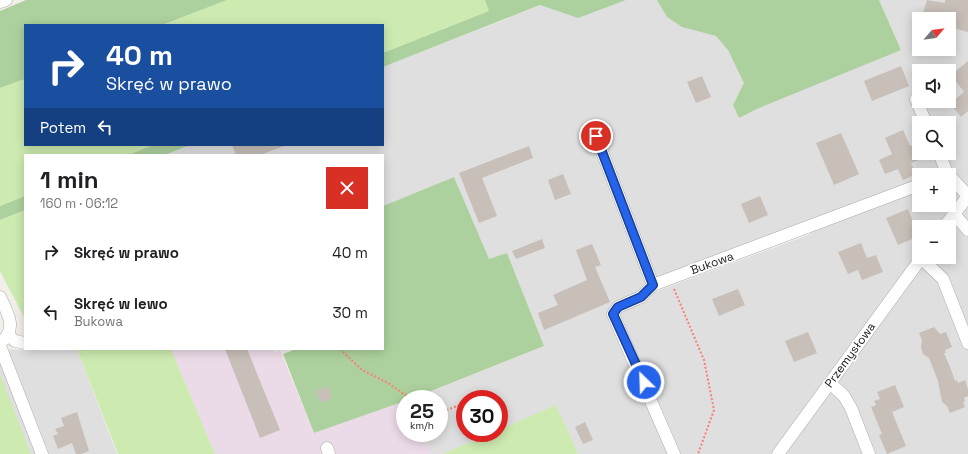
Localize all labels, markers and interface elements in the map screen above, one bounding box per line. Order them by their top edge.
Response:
north arrow [912,12,956,56]
map controls [912,12,956,264]
text: 40 m [106,37,173,73]
icon: right [40,40,92,92]
button: sound [912,64,956,108]
text: Skręć w prawo [106,72,232,95]
icon: left [94,116,116,138]
button: search [912,116,956,160]
text: Potem [40,118,86,137]
pin [579,119,613,153]
icon: arrive [585,125,607,147]
text: 1 min [40,164,99,195]
button: close [326,167,368,209]
button: + [912,168,956,212]
text: 160 m · 06:12 [40,195,118,212]
button: − [912,220,956,264]
icon: right [40,241,62,263]
text: Skręć w prawo [74,243,179,262]
text: 40 m [332,243,368,262]
street label: Bukowa [688,248,736,278]
text: Skręć w lewo [74,294,168,313]
icon: left [40,301,62,323]
text: 30 m [333,303,368,322]
text: Bukowa [74,313,123,330]
street label: Przemysłowa [821,319,879,391]
position arrow [623,361,665,403]
speed limit sign: 30 [456,390,508,442]
text: 25 [410,398,434,424]
text: km/h [410,419,434,432]

